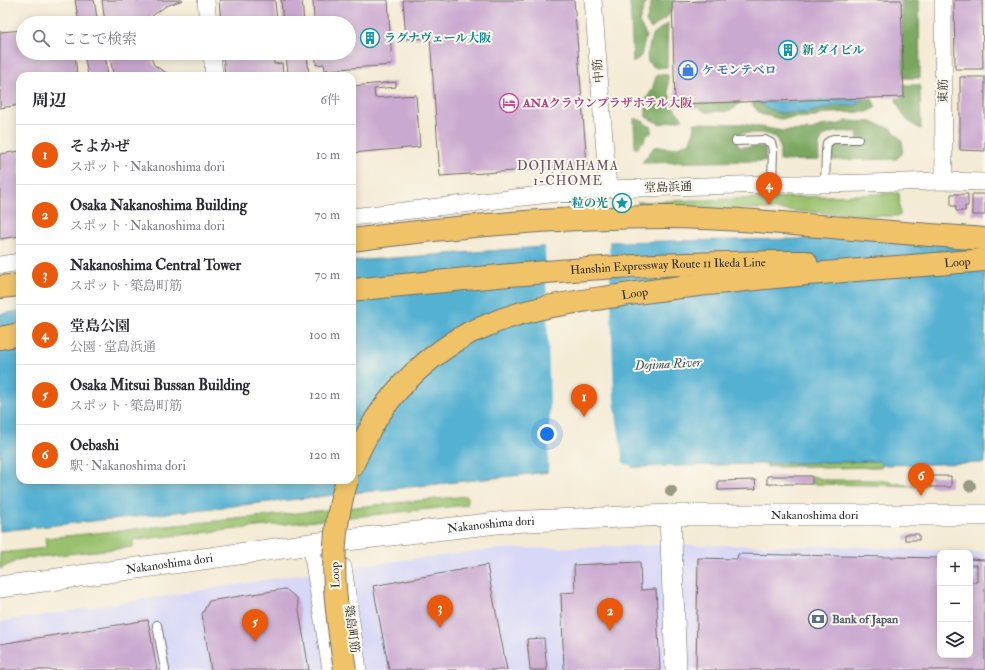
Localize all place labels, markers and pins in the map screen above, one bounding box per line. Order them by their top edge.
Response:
building icon: ラグナヴェール大阪 [359,27,381,49]
place label: ラグナヴェール大阪 [384,31,491,46]
building icon: 新 ダイビル [777,39,799,61]
place label: 新 ダイビル [802,43,864,58]
shop icon: ケ モンテベロ [677,59,699,81]
place label: ケ モンテベロ [702,63,777,78]
hotel icon: ANAクラウンプラザホテル大阪 [498,92,520,114]
place label: ANAクラウンプラザホテル大阪 [522,96,692,111]
pin: 4 [756,172,782,205]
place icon: 一粒の光 [611,192,633,214]
place label: 一粒の光 [560,196,608,211]
pin: 1 [571,384,597,417]
pin: 6 [908,463,934,496]
pin: 3 [427,595,453,628]
pin: 2 [597,598,623,631]
bank icon: Bank of Japan [807,608,829,630]
pin: 5 [242,609,268,642]
place label: Bank of Japan [832,612,899,627]

